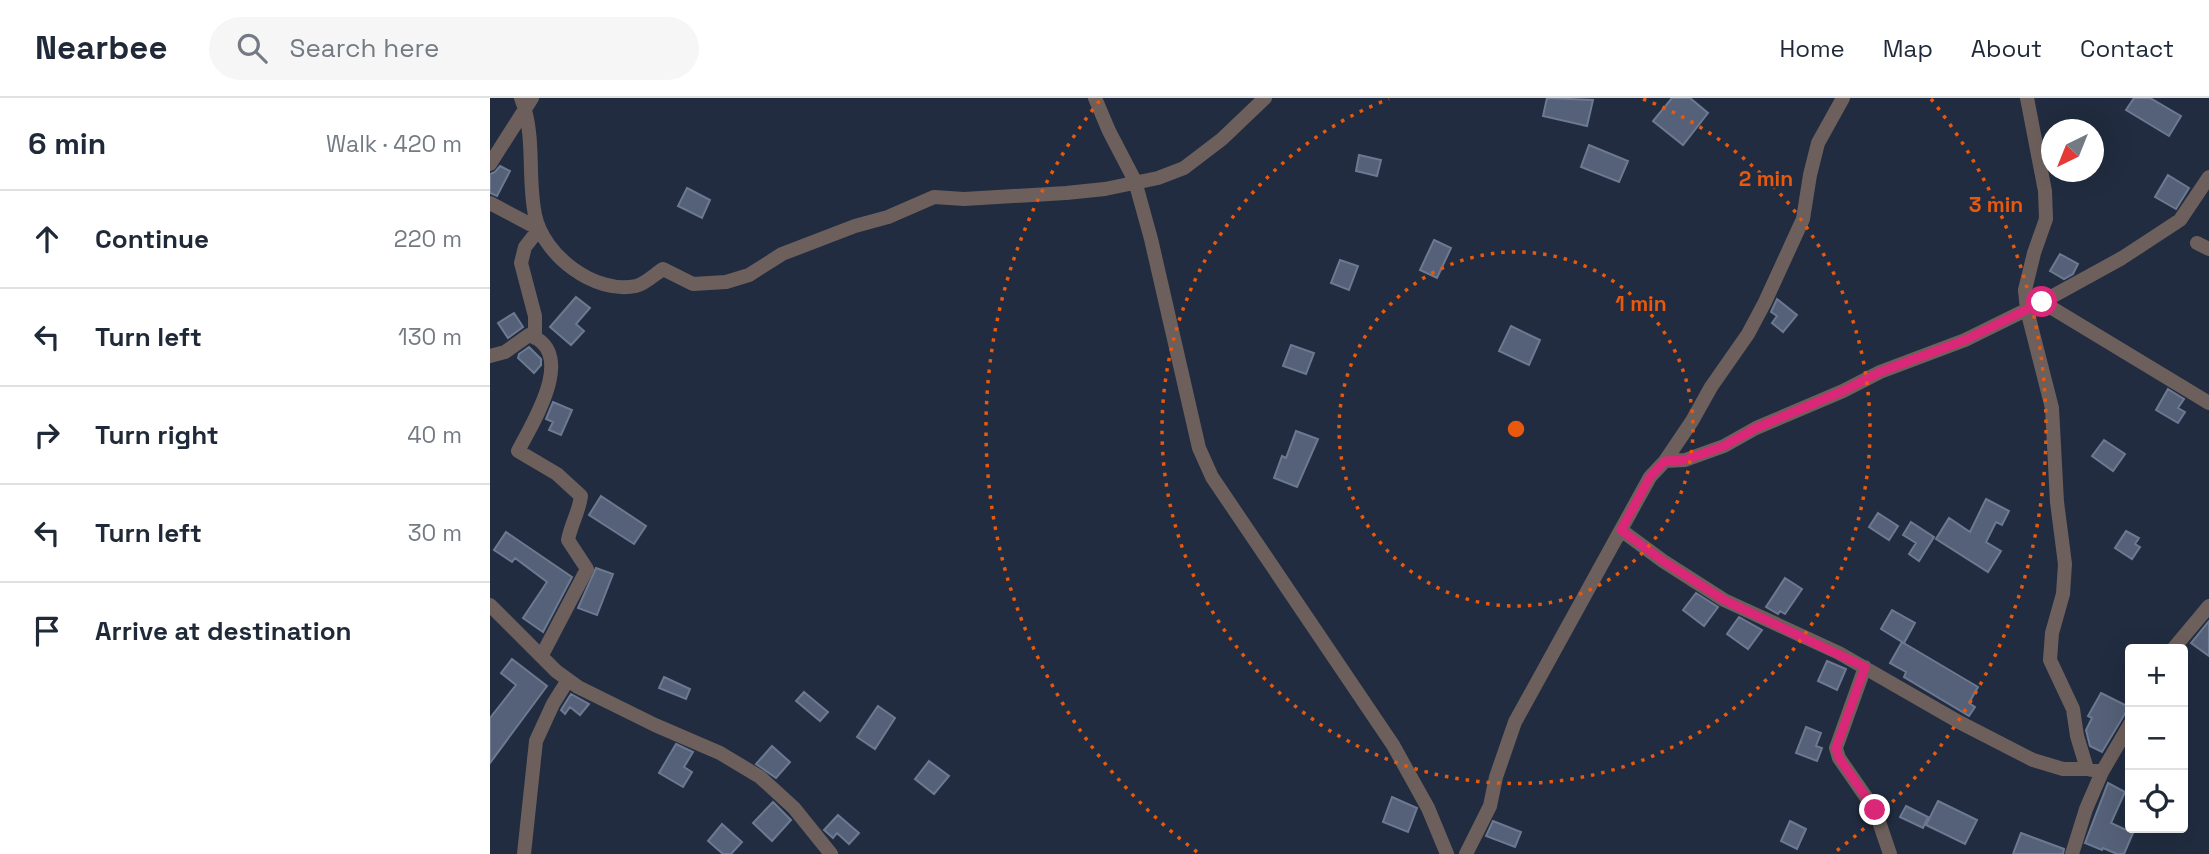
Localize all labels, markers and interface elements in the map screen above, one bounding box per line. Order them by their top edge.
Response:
search box [209,17,699,80]
text: Nearbee [35,27,167,69]
icon: search [233,29,271,67]
text: Search here [289,31,439,65]
text: Home [1779,33,1845,64]
text: Map [1883,33,1933,64]
text: About [1971,33,2042,64]
text: Contact [2080,33,2174,64]
north arrow [2041,119,2104,182]
text: 6 min [28,124,106,163]
text: Walk · 420 m [326,129,462,159]
text: 2 min [1739,165,1793,192]
text: 3 min [1969,191,2023,218]
icon: ahead [28,220,66,258]
text: Continue [95,222,209,256]
text: 220 m [394,224,462,254]
route start [2026,286,2057,317]
text: 1 min [1615,290,1667,317]
icon: left [28,318,66,356]
text: Turn left [95,320,202,354]
text: 130 m [398,322,462,352]
icon: right [28,416,66,454]
centre of rings [1504,417,1528,441]
text: Turn right [95,418,219,452]
text: 40 m [407,420,462,450]
icon: left [28,514,66,552]
text: Turn left [95,516,202,550]
text: 30 m [408,518,462,548]
icon: arrive [28,612,66,650]
text: Arrive at destination [95,614,352,648]
map controls [2125,644,2188,833]
button: + [2125,644,2188,707]
button: − [2125,707,2188,770]
button: locate [2125,770,2188,833]
route end [1859,794,1890,825]

